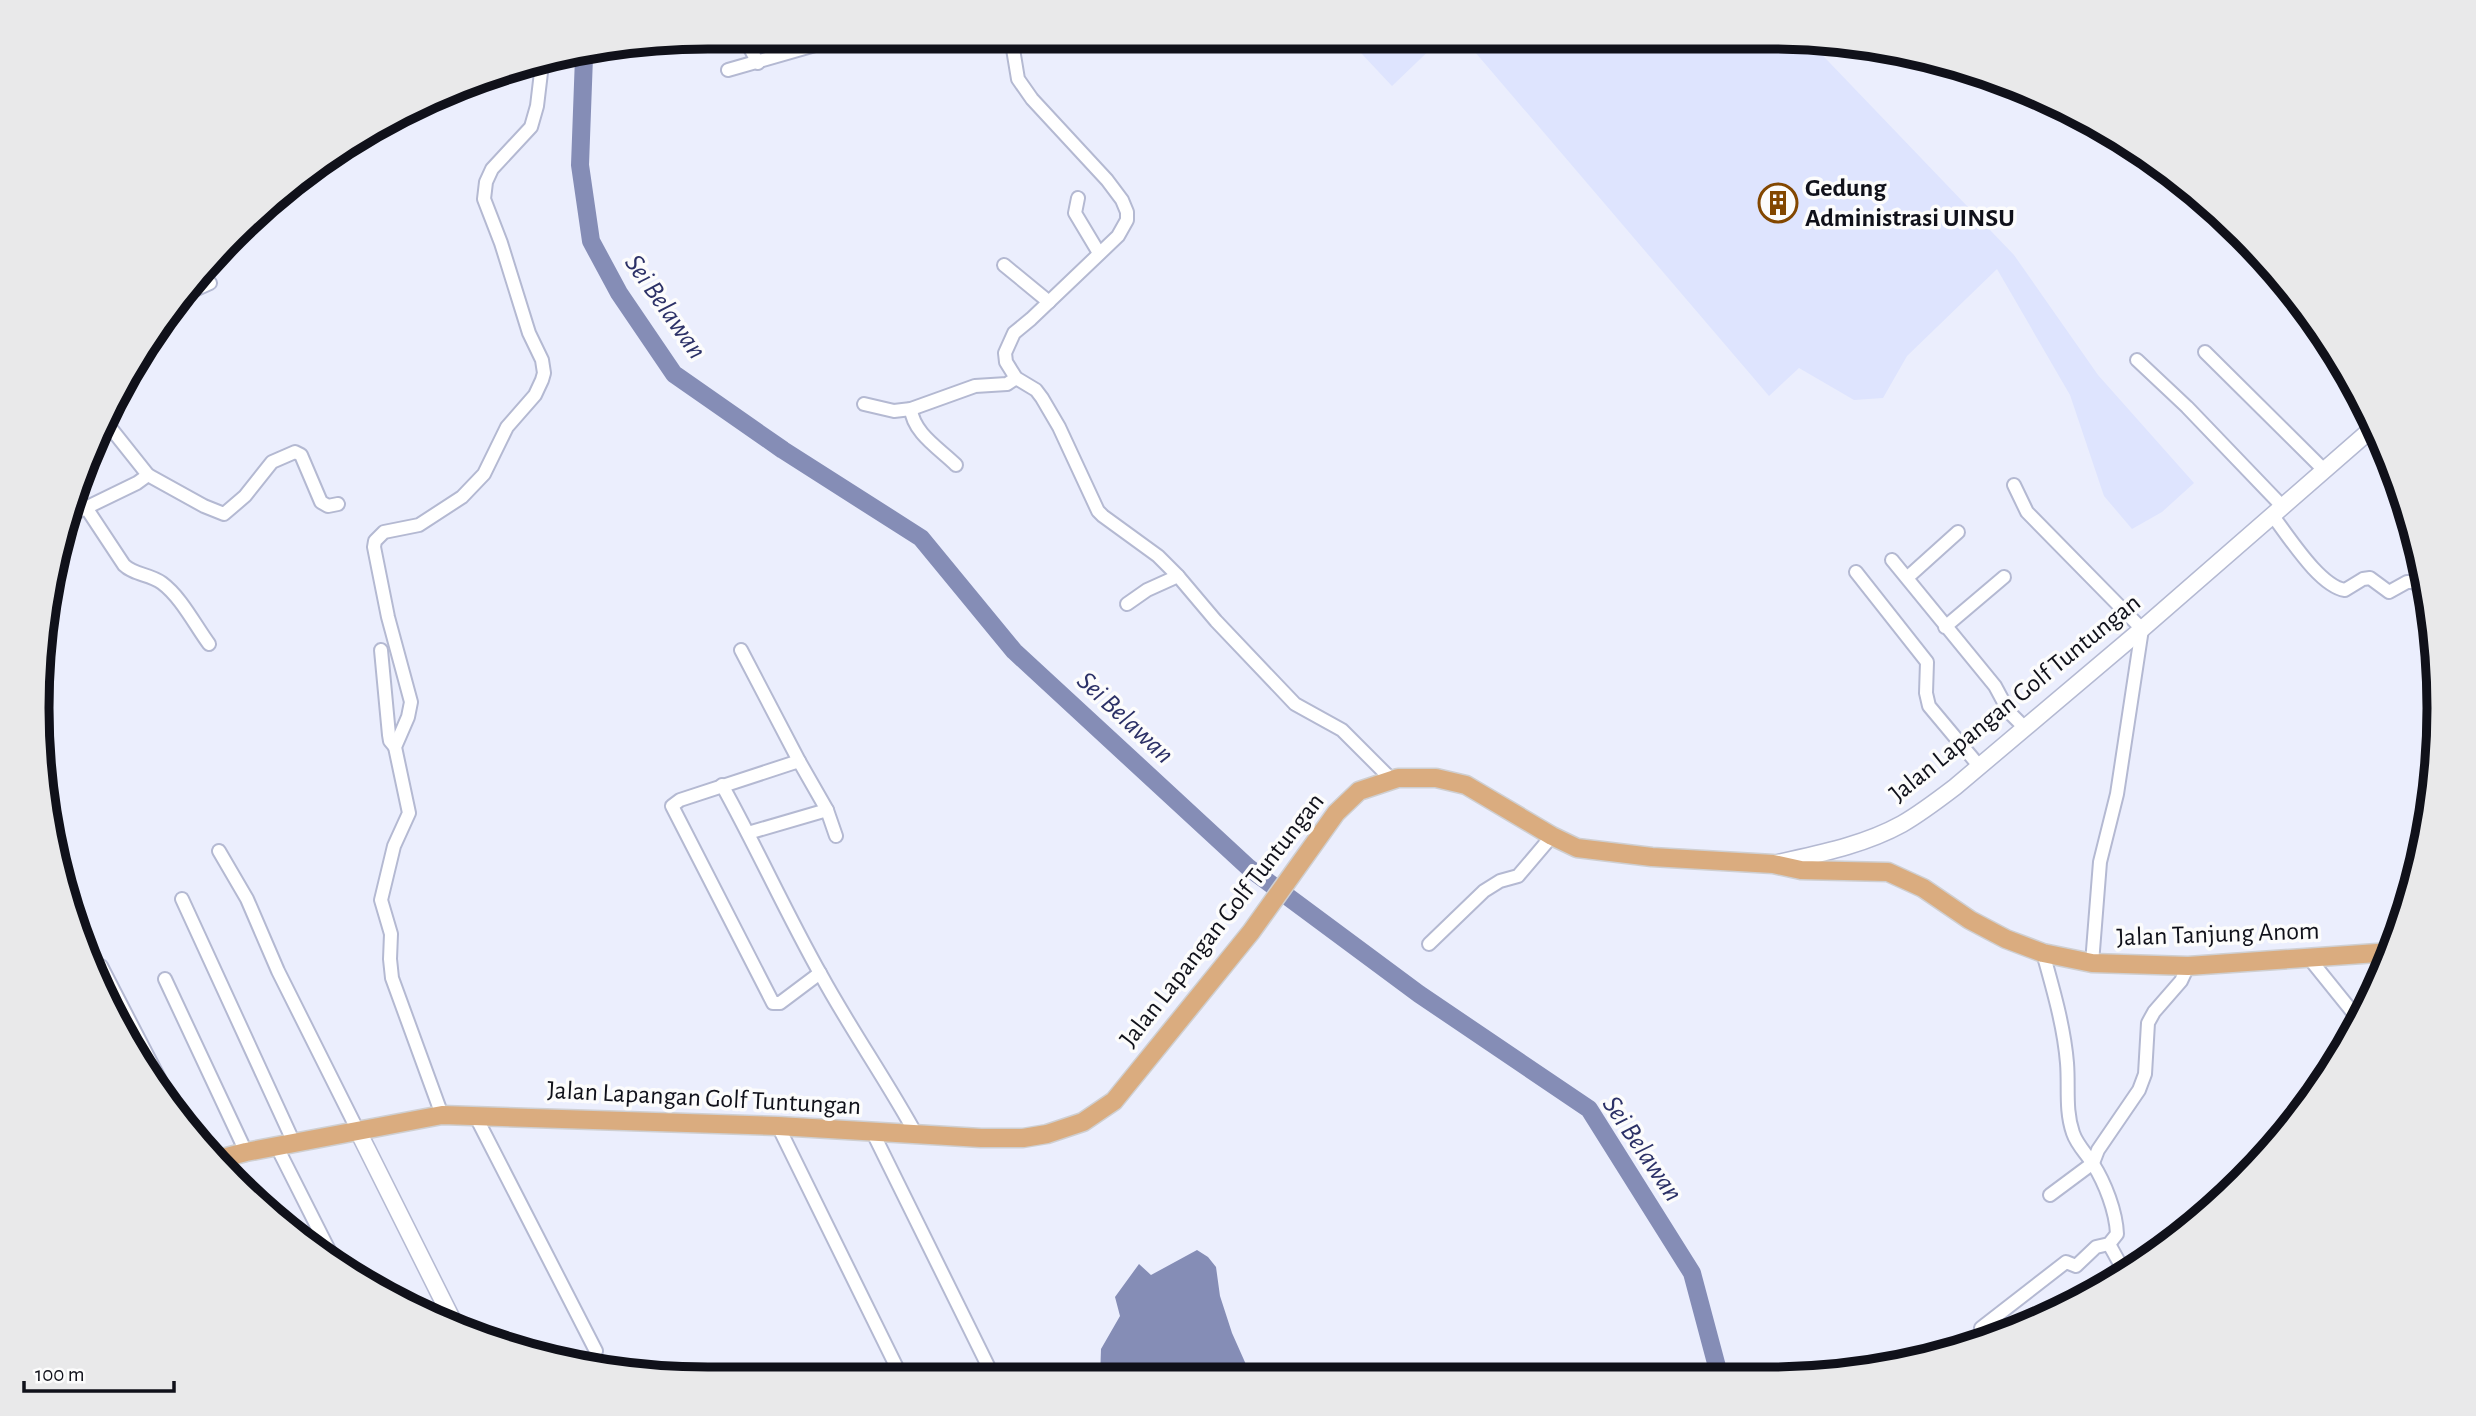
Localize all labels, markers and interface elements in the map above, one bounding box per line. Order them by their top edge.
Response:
place label: Gedung Administrasi UINSU [1805,175,2015,231]
building icon: Gedung Administrasi UINSU [1757,182,1799,224]
water label: Sei Belawan [619,250,711,364]
street label: Jalan Lapangan Golf Tuntungan [1885,589,2145,807]
water label: Sei Belawan [1071,667,1179,769]
street label: Jalan Lapangan Golf Tuntungan [1115,788,1329,1052]
street label: Jalan Tanjung Anom [2116,917,2320,951]
street label: Jalan Lapangan Golf Tuntungan [546,1077,862,1119]
water label: Sei Belawan [1597,1091,1687,1207]
scale bar [24,1350,175,1394]
text: 100 m [35,1364,85,1385]

